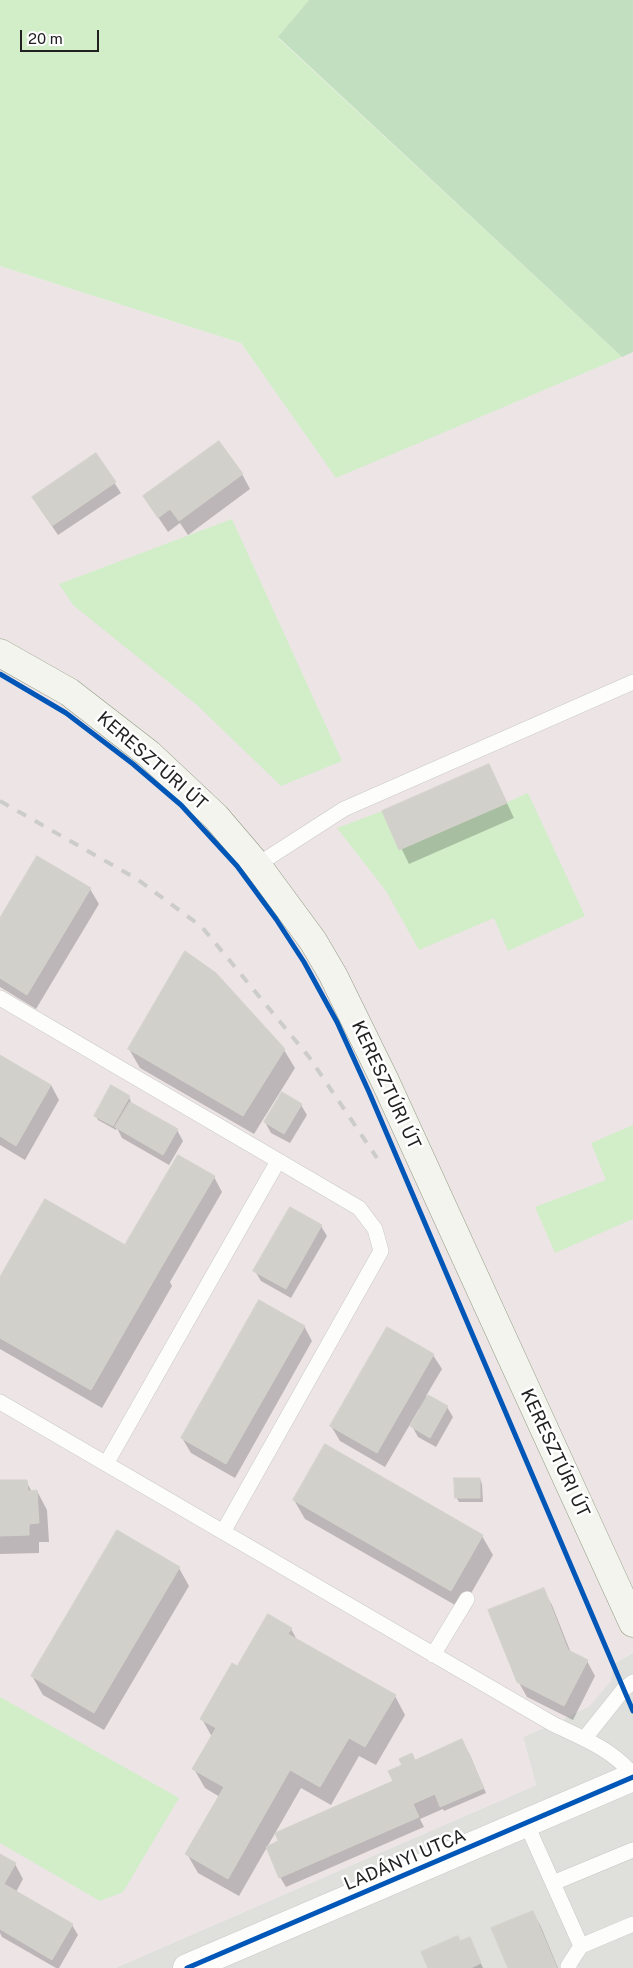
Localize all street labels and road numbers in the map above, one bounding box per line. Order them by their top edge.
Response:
street label: KERESZTÚRI ÚT [92,707,212,815]
street label: KERESZTÚRI ÚT [347,1017,425,1153]
street label: KERESZTÚRI ÚT [516,1385,594,1521]
street label: LADÁNYI UTCA [341,1825,469,1895]

